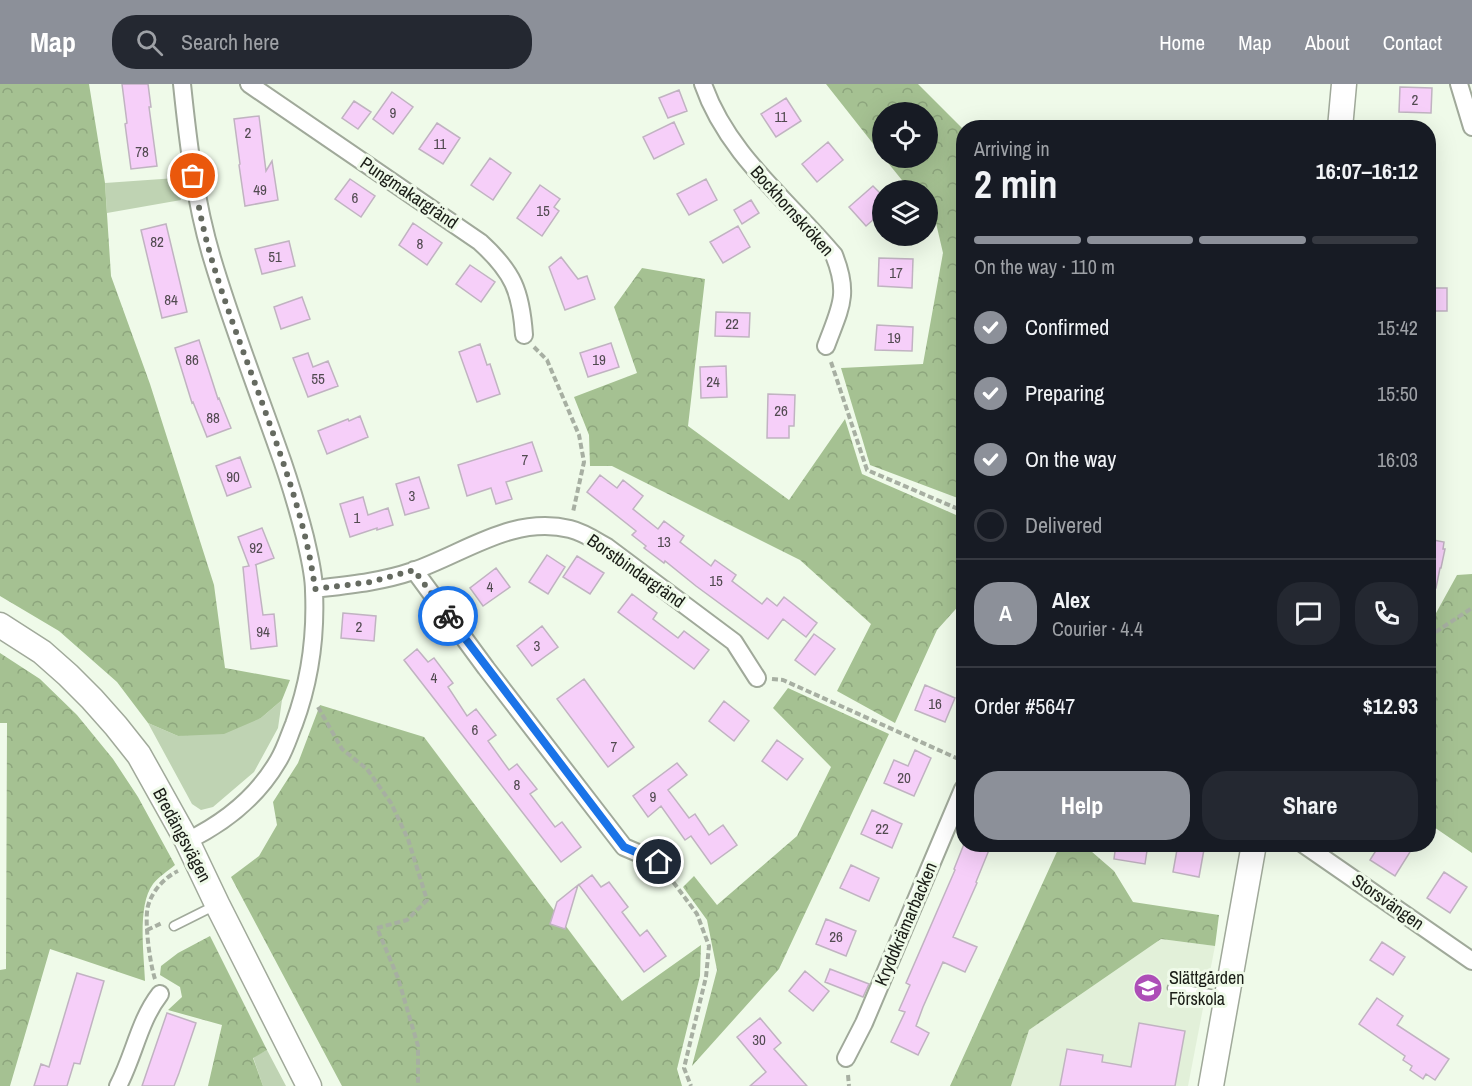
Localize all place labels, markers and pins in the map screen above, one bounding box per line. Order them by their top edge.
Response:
pin [167,150,218,201]
pin [633,836,684,887]
place label: Slättgården Förskola [1169,965,1245,1011]
school or university icon: Slättgården Förskola [1132,972,1164,1004]

